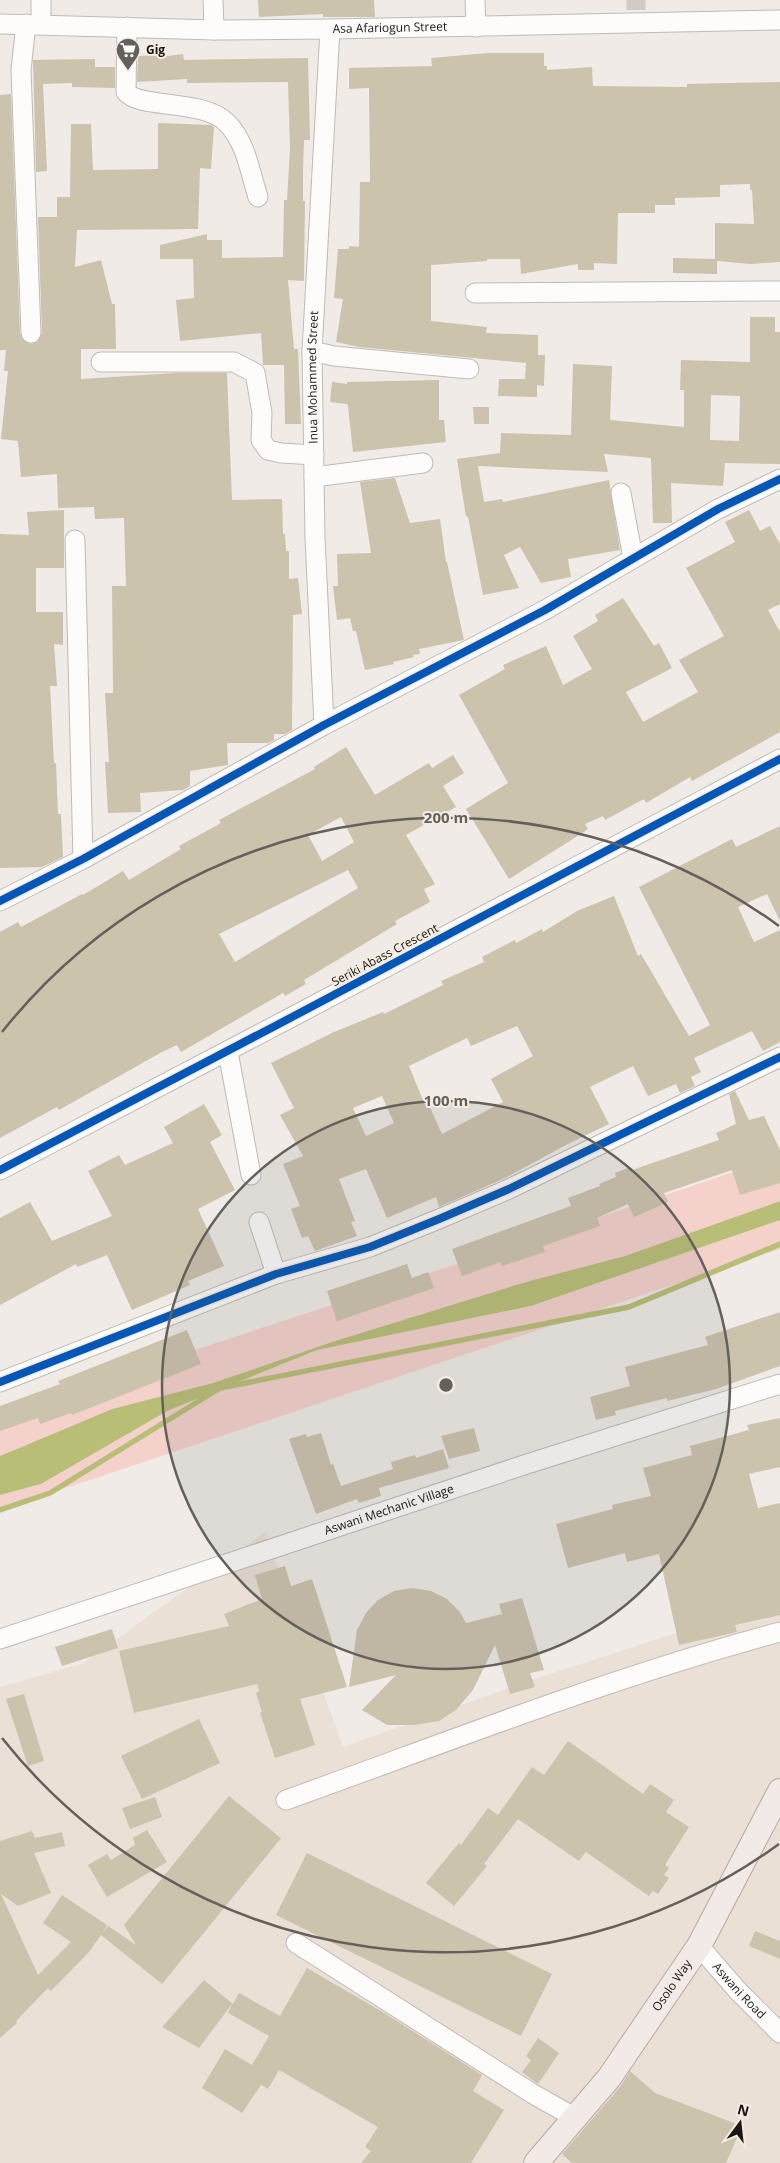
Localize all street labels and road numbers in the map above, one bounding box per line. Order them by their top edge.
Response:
street label: Asa Afariogun Street [332,18,447,37]
street label: Inua Mohammed Street [303,310,322,444]
street label: Seriki Abass Crescent [328,919,441,990]
street label: Aswani Mechanic Village [322,1480,456,1539]
street label: Osolo Way [648,1955,696,2015]
street label: Aswani Road [709,1958,770,2022]

